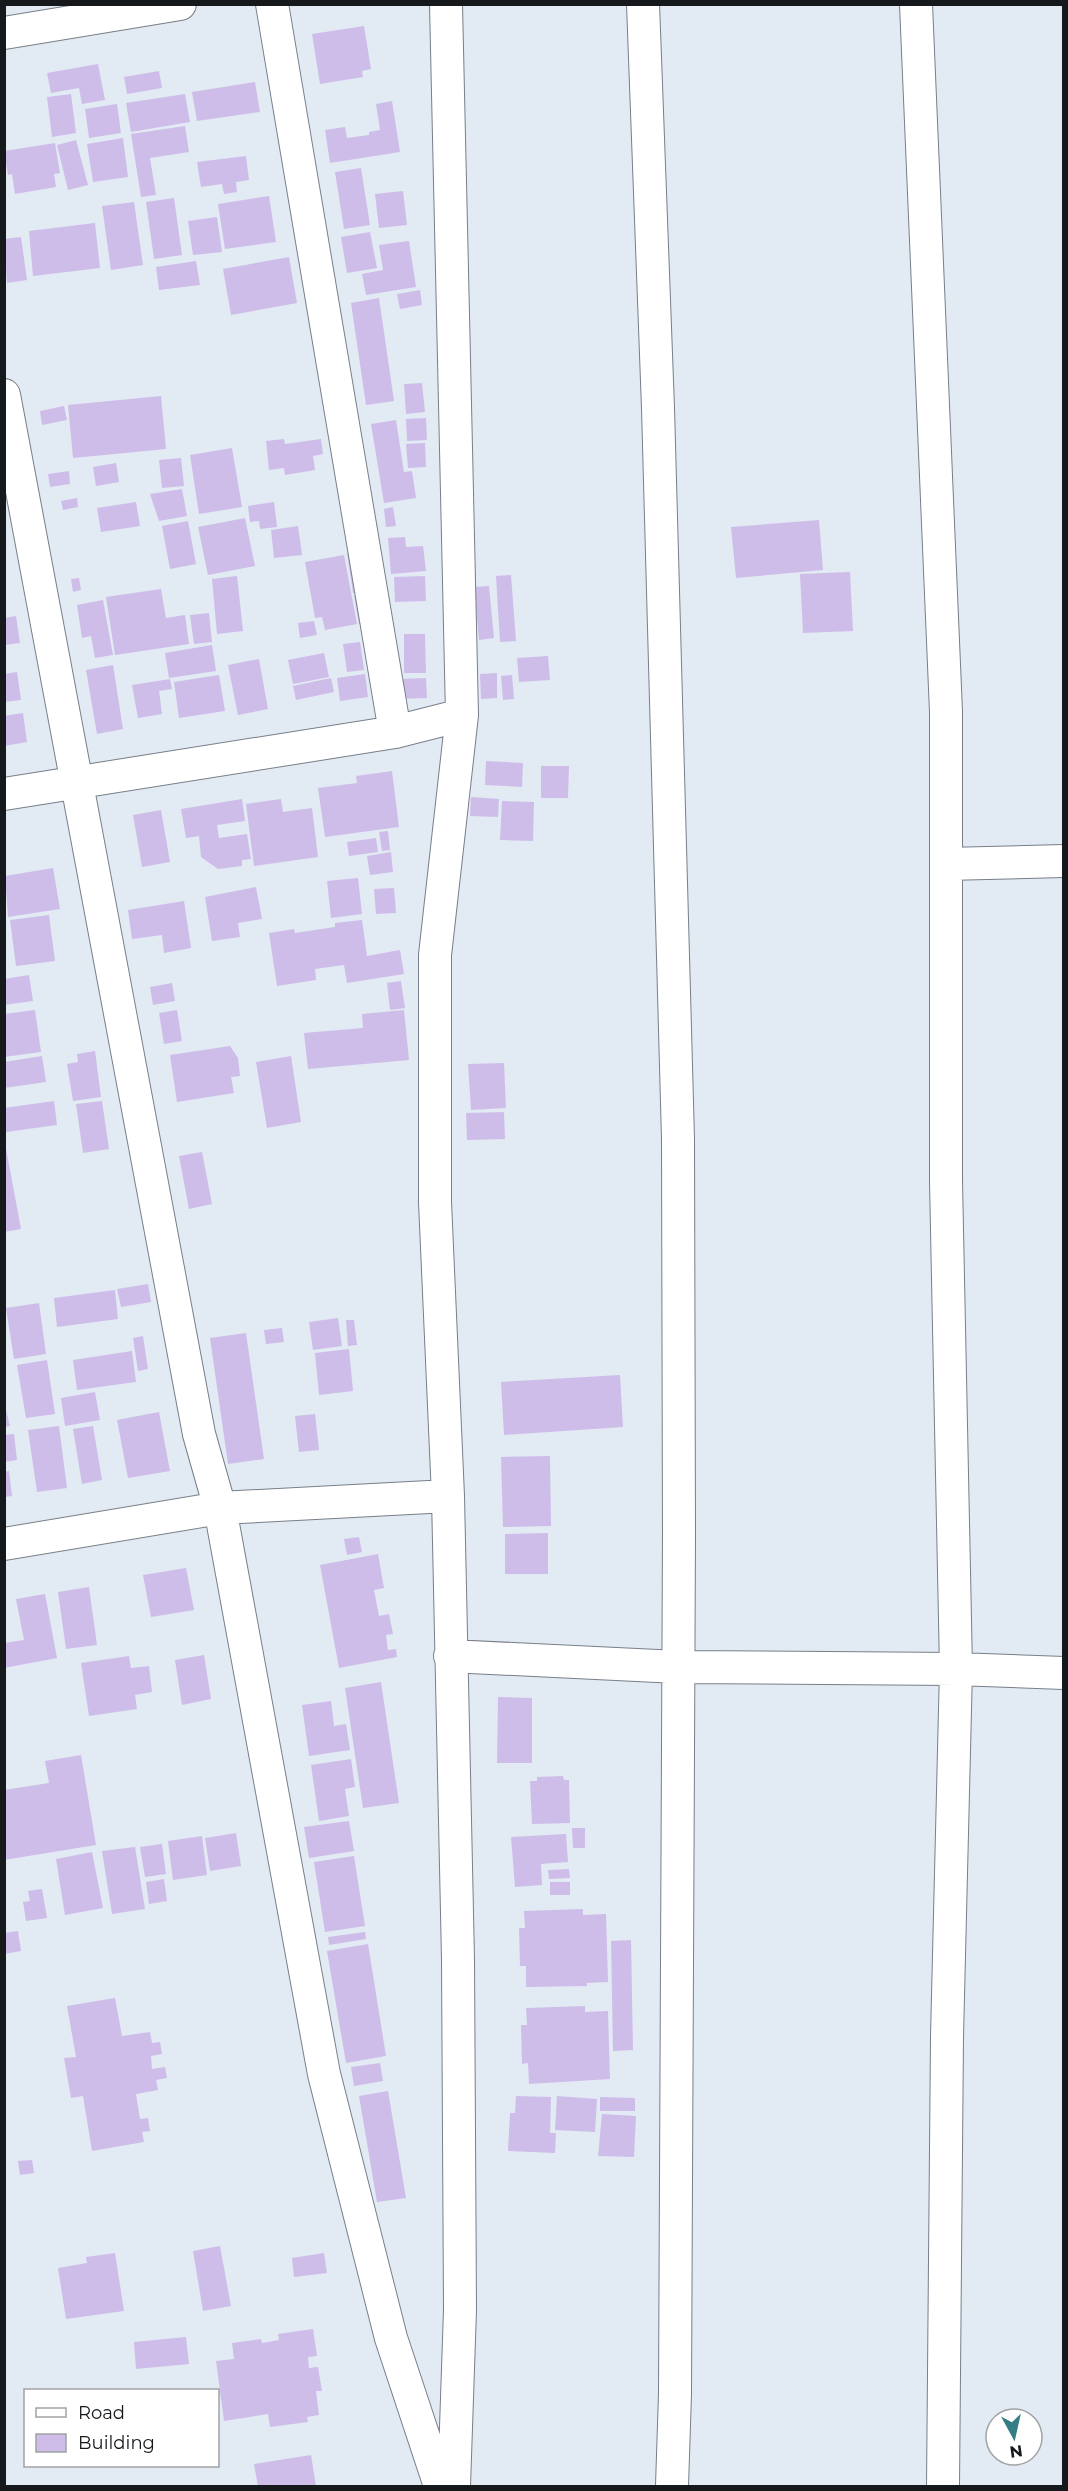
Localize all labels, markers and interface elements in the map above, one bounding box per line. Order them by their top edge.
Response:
legend [24,2389,219,2467]
text: Road [78,2402,125,2424]
north arrow [984,2407,1044,2467]
text: Building [78,2432,155,2454]
text: N [1008,2441,1024,2462]

